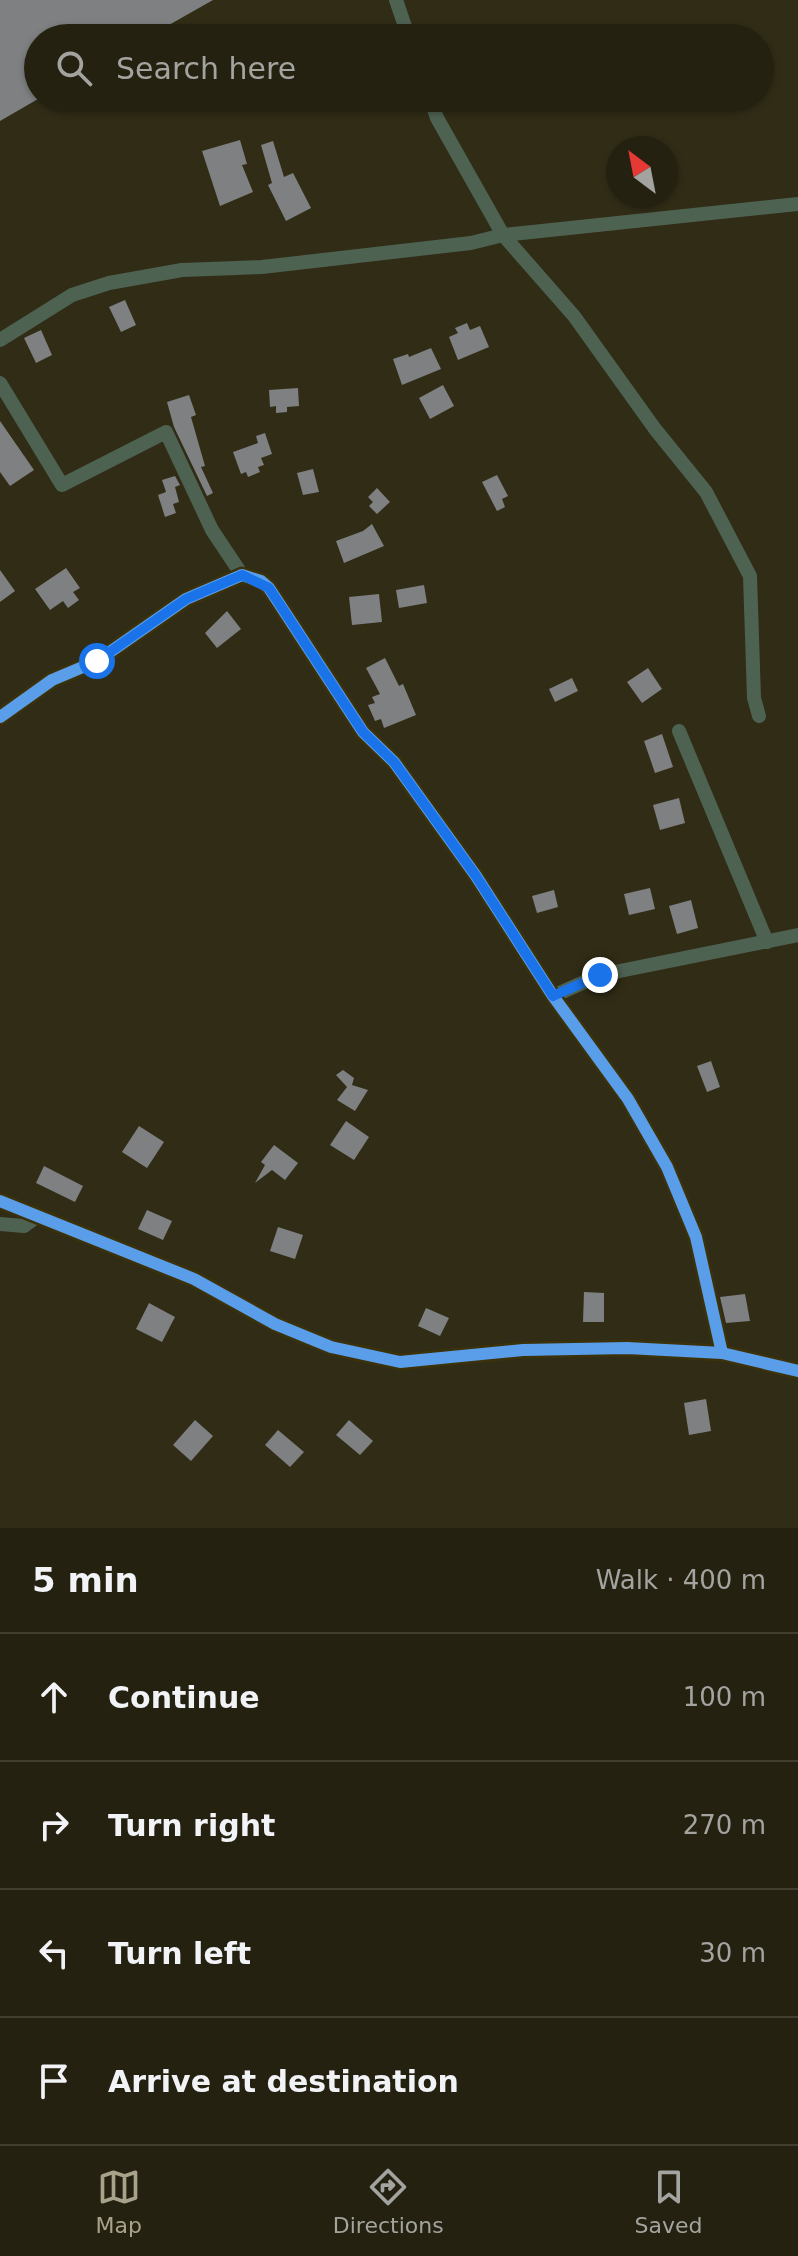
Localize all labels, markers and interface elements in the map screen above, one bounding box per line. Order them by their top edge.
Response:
search box [24,24,774,112]
icon: search [52,46,96,90]
text: Search here [116,51,296,86]
north arrow [606,136,678,208]
route start [79,643,115,679]
route end [582,957,618,993]
text: 5 min [32,1560,139,1600]
text: Walk · 400 m [596,1565,766,1595]
icon: ahead [32,1675,76,1719]
text: Continue [108,1680,260,1715]
text: 100 m [683,1682,766,1712]
icon: right [32,1803,76,1847]
text: Turn right [108,1808,275,1843]
text: 270 m [683,1810,766,1840]
icon: left [32,1931,76,1975]
text: Turn left [108,1936,251,1971]
text: 30 m [699,1938,766,1968]
icon: arrive [32,2059,76,2103]
text: Arrive at destination [108,2064,459,2099]
tab: Map [95,2165,142,2238]
tab: Directions [333,2165,444,2238]
tab: Saved [635,2165,703,2238]

